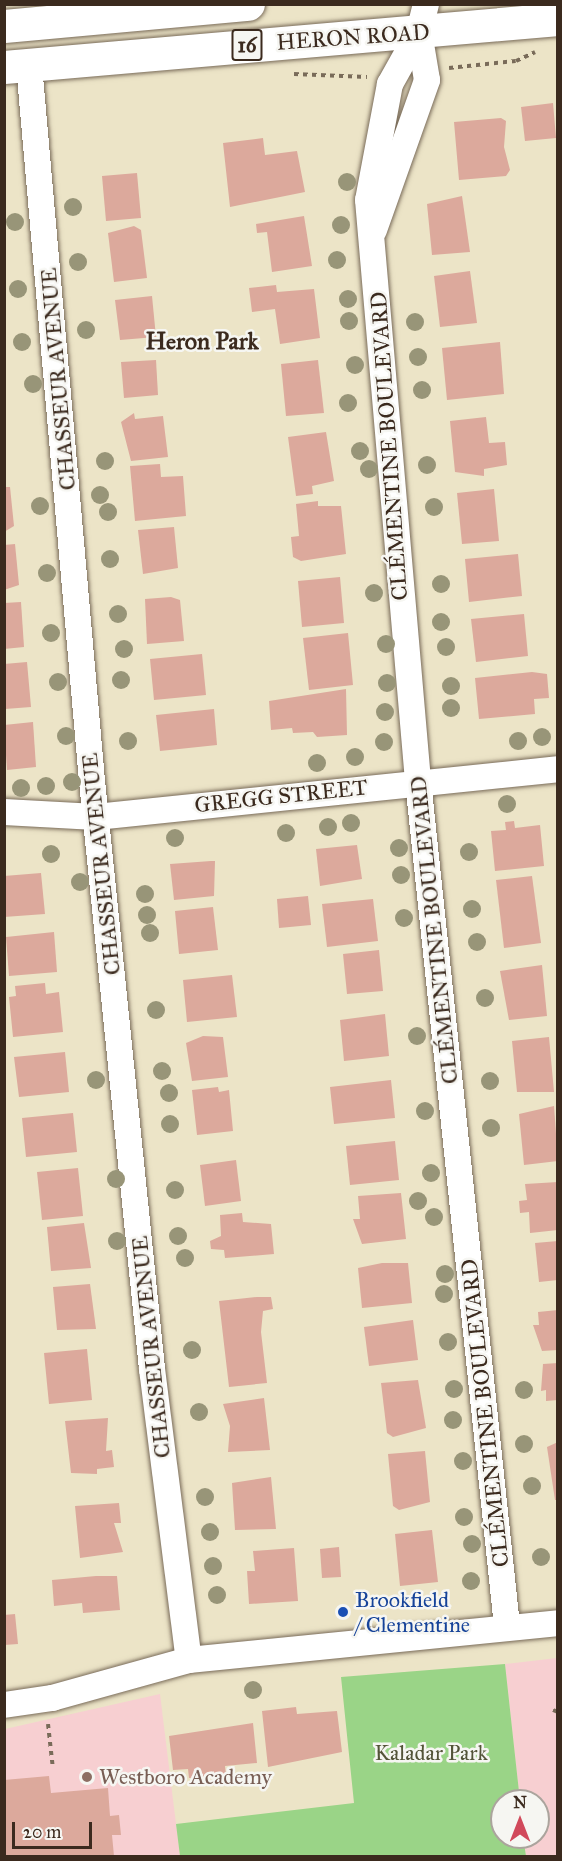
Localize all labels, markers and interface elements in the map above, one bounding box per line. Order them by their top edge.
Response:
street label: HERON ROAD [276,18,430,56]
road number: 16 [230,27,264,63]
street label: CHASSEUR AVENUE [35,267,81,491]
street label: CLÉMENTINE BOULEVARD [365,291,413,601]
district label: Heron Park [145,328,259,356]
street label: CHASSEUR AVENUE [76,752,126,976]
street label: GREGG STREET [193,774,369,818]
street label: CLÉMENTINE BOULEVARD [405,775,463,1085]
street label: CHASSEUR AVENUE [126,1235,176,1459]
street label: CLÉMENTINE BOULEVARD [456,1258,514,1568]
place label: Brookfield / Clementine [355,1586,470,1638]
marker: Brookfield / Clementine [336,1605,350,1619]
park label: Kaladar Park [374,1740,488,1766]
place label: Westboro Academy [99,1764,272,1790]
marker: Westboro Academy [80,1770,94,1784]
north arrow [490,1789,550,1849]
text: N [513,1793,527,1812]
scale bar [15,1810,94,1848]
text: 20 m [23,1821,61,1843]

